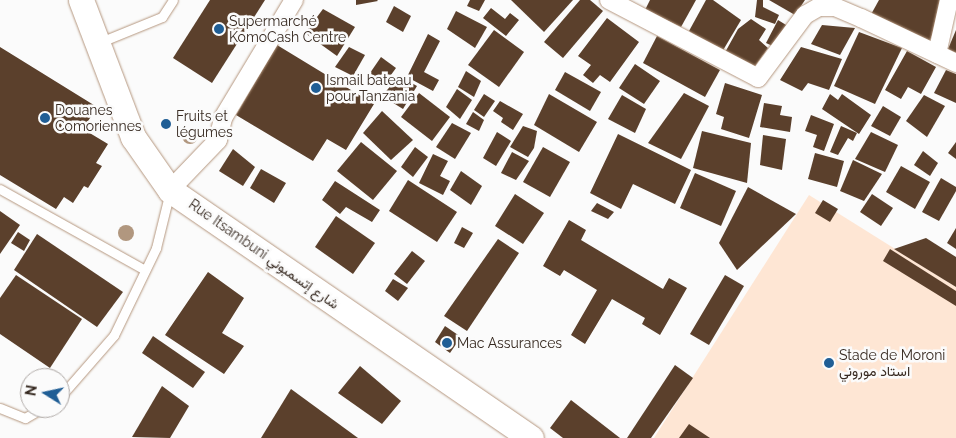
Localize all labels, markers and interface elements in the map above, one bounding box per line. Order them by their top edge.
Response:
place label: Supermarché KomoCash Centre [229,13,346,46]
marker: Supermarché KomoCash Centre [213,23,225,35]
place label: Ismail bateau pour Tanzania [326,72,416,104]
marker: Ismail bateau pour Tanzania [310,82,322,94]
place label: Douanes Comoriennes [55,102,142,134]
place label: Fruits et légumes [176,108,233,140]
marker: Douanes Comoriennes [39,112,51,124]
marker: Fruits et légumes [160,118,172,130]
street label: Rue Itsambuni شارع إتسمبوني [186,196,342,312]
place label: Mac Assurances [457,335,563,351]
marker: Mac Assurances [441,337,453,349]
place label: Stade de Moroni استاد موروني [839,347,945,380]
marker: Stade de Moroni استاد موروني [823,357,835,369]
north arrow [20,368,70,418]
text: N [22,384,40,397]

